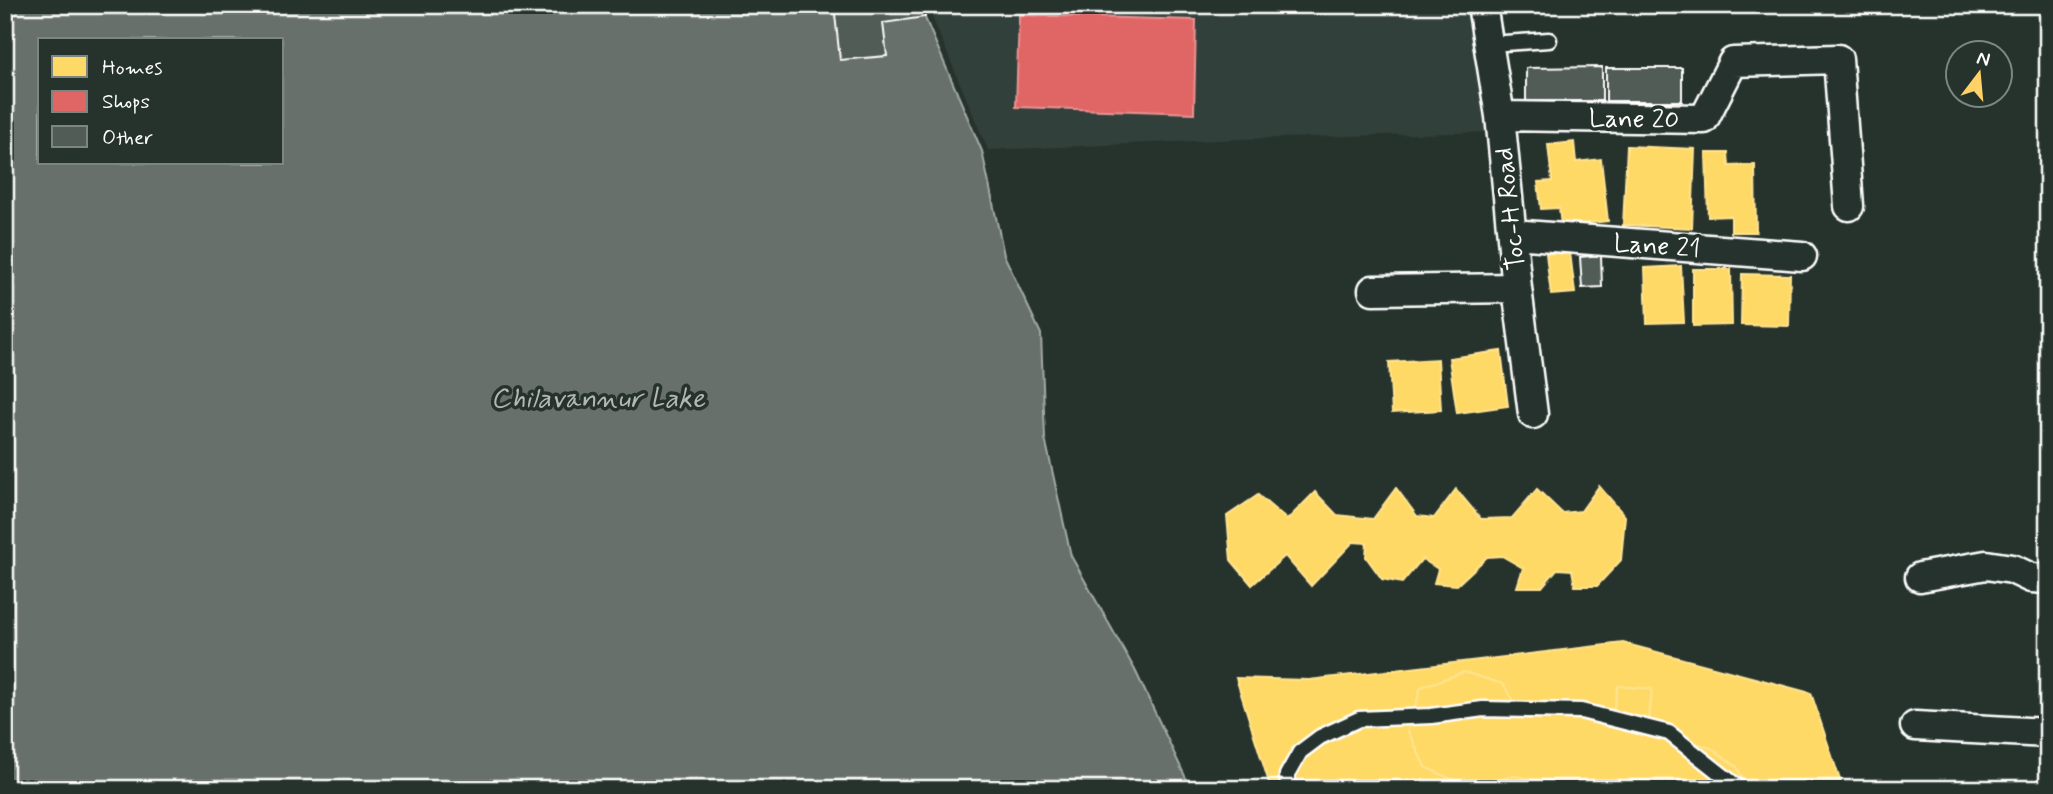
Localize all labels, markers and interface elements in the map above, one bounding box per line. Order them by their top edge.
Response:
legend [38,38,284,164]
north arrow [1944,38,2014,108]
text: N [1974,45,1993,73]
text: Homes [102,54,162,82]
text: Shops [102,88,150,116]
street label: Lane 20 [1588,102,1679,138]
text: Other [102,124,153,152]
street label: Toc-H Road [1488,146,1534,272]
street label: Lane 21 [1612,227,1701,267]
water label: Chilavannur Lake [491,381,706,418]

